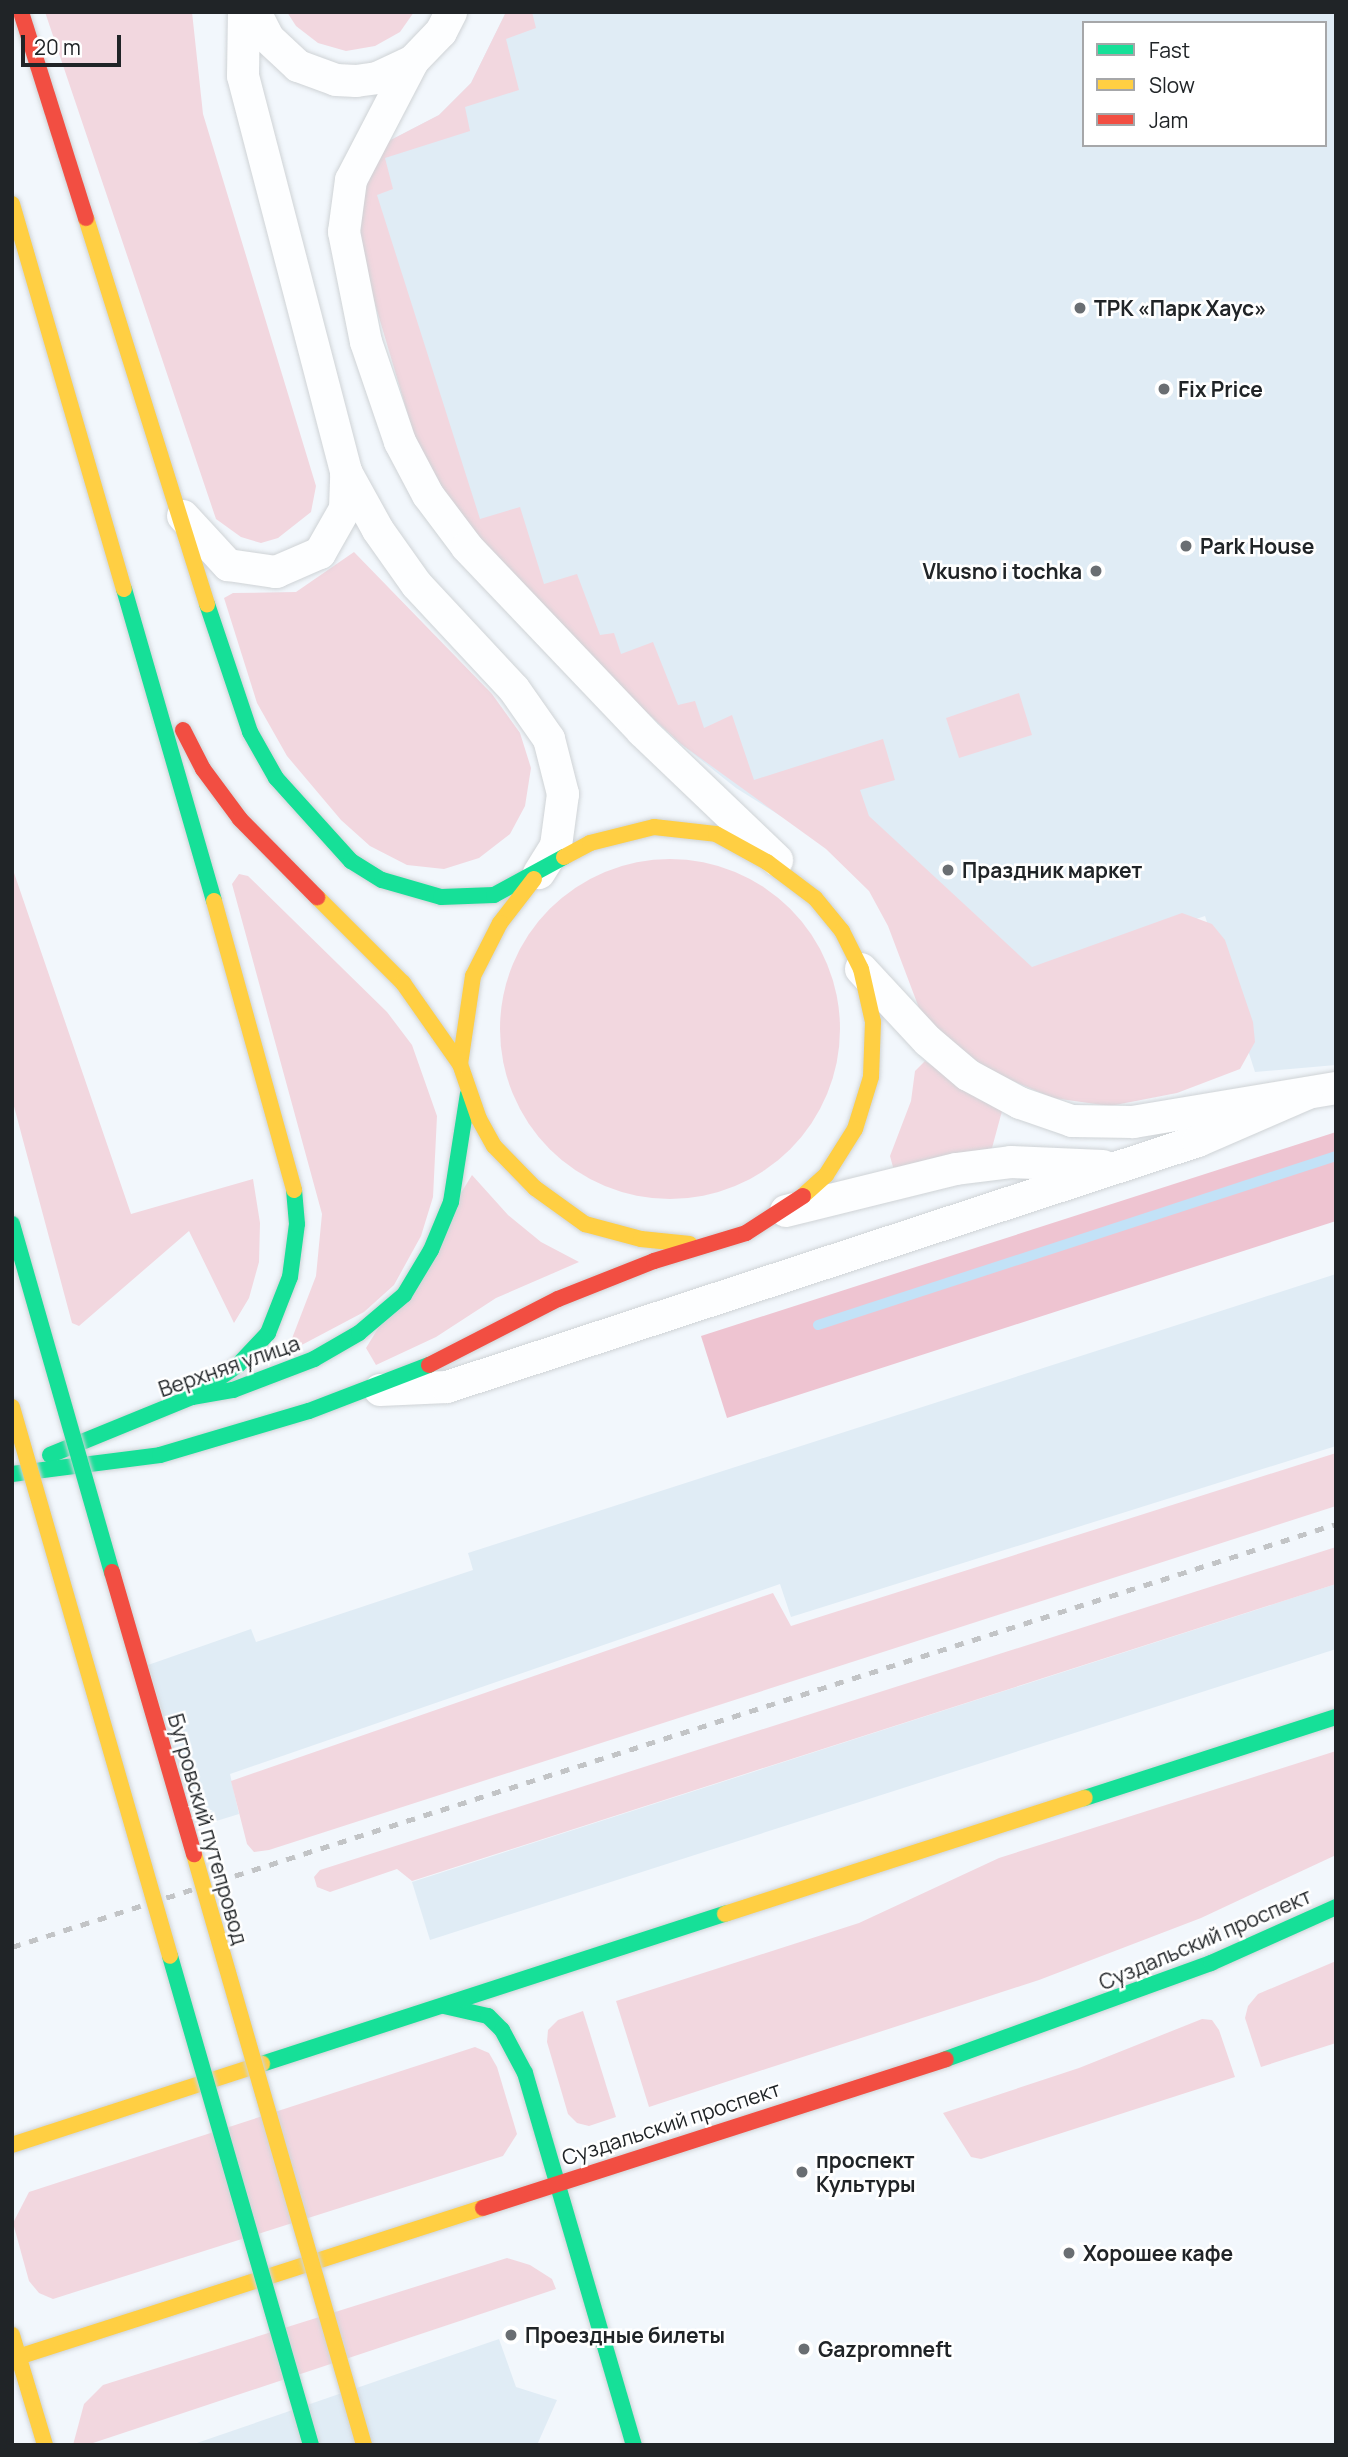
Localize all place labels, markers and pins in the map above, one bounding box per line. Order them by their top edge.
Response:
place label: ТРК «Парк Хаус» [1094,295,1267,321]
marker: ТРК «Парк Хаус» [1072,300,1088,316]
place label: Fix Price [1178,376,1263,402]
marker: Fix Price [1156,381,1172,397]
place label: Park House [1200,533,1314,559]
marker: Park House [1178,538,1194,554]
place label: Vkusno i tochka [922,558,1082,584]
marker: Vkusno i tochka [1088,563,1104,579]
place label: Праздник маркет [962,857,1142,883]
marker: Праздник маркет [940,862,956,878]
place label: проспект Культуры [816,2147,916,2197]
marker: проспект Культуры [794,2164,810,2180]
place label: Хорошее кафе [1083,2240,1233,2266]
marker: Хорошее кафе [1061,2245,1077,2261]
place label: Проездные билеты [525,2322,725,2348]
marker: Проездные билеты [503,2327,519,2343]
place label: Gazpromneft [818,2336,952,2362]
marker: Gazpromneft [796,2341,812,2357]

